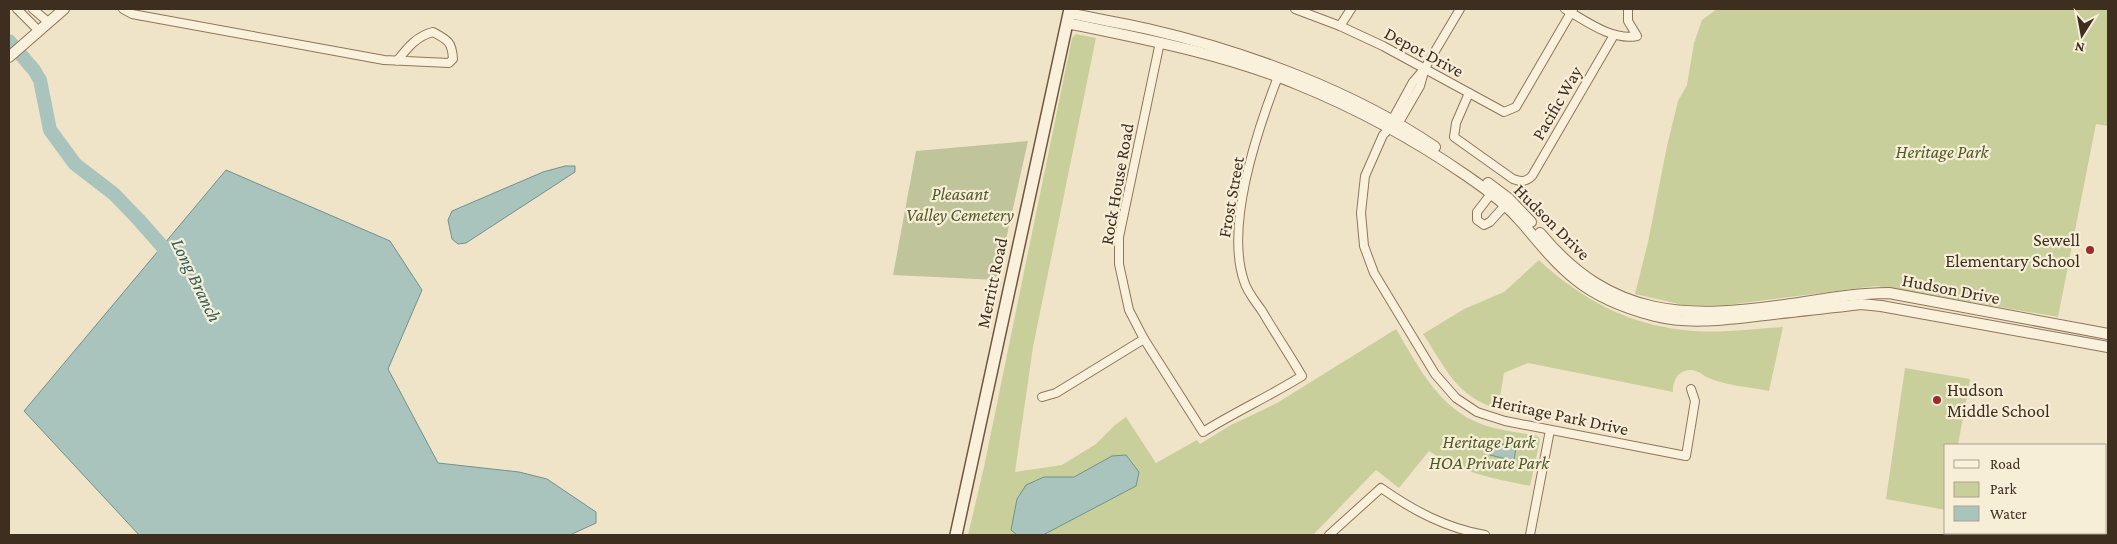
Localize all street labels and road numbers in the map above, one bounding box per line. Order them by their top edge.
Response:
street label: Depot Drive [1381,23,1467,81]
street label: Pacific Way [1528,62,1587,144]
street label: Rock House Road [1096,121,1138,246]
street label: Frost Street [1214,154,1248,239]
street label: Hudson Drive [1510,180,1594,264]
street label: Merritt Road [973,235,1011,330]
street label: Hudson Drive [1900,270,2002,308]
street label: Heritage Park Drive [1490,391,1630,439]

